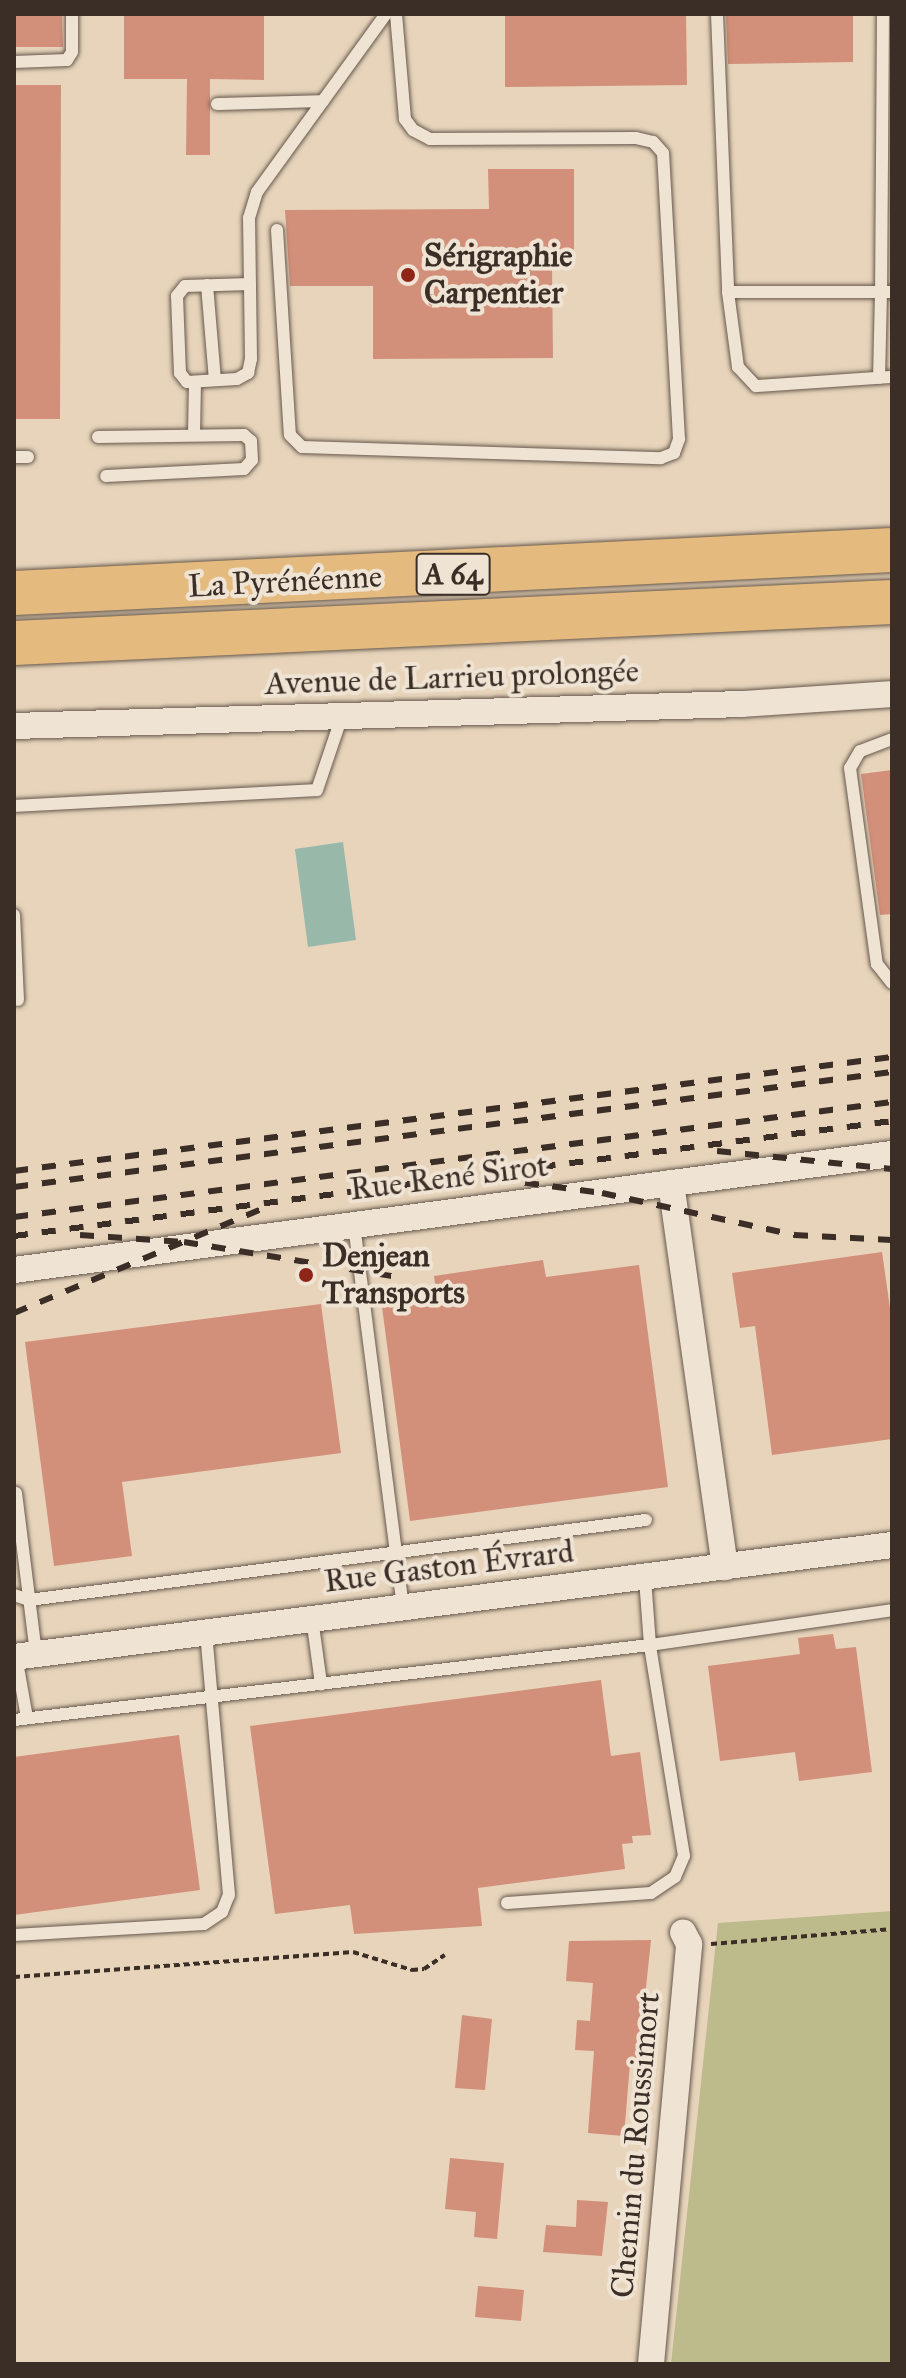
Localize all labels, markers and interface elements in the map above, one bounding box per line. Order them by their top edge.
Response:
place label: Sérigraphie Carpentier [424,238,573,313]
marker: Sérigraphie Carpentier [399,266,417,284]
road number: A 64 [415,548,491,600]
street label: La Pyrénéenne [187,558,383,606]
street label: Avenue de Larrieu prolongée [264,652,640,704]
street label: Rue René Sirot [348,1147,550,1209]
place label: Denjean Transports [322,1238,465,1313]
marker: Denjean Transports [297,1266,315,1284]
street label: Rue Gaston Évrard [322,1533,576,1601]
street label: Chemin du Roussimort [604,1990,668,2300]

